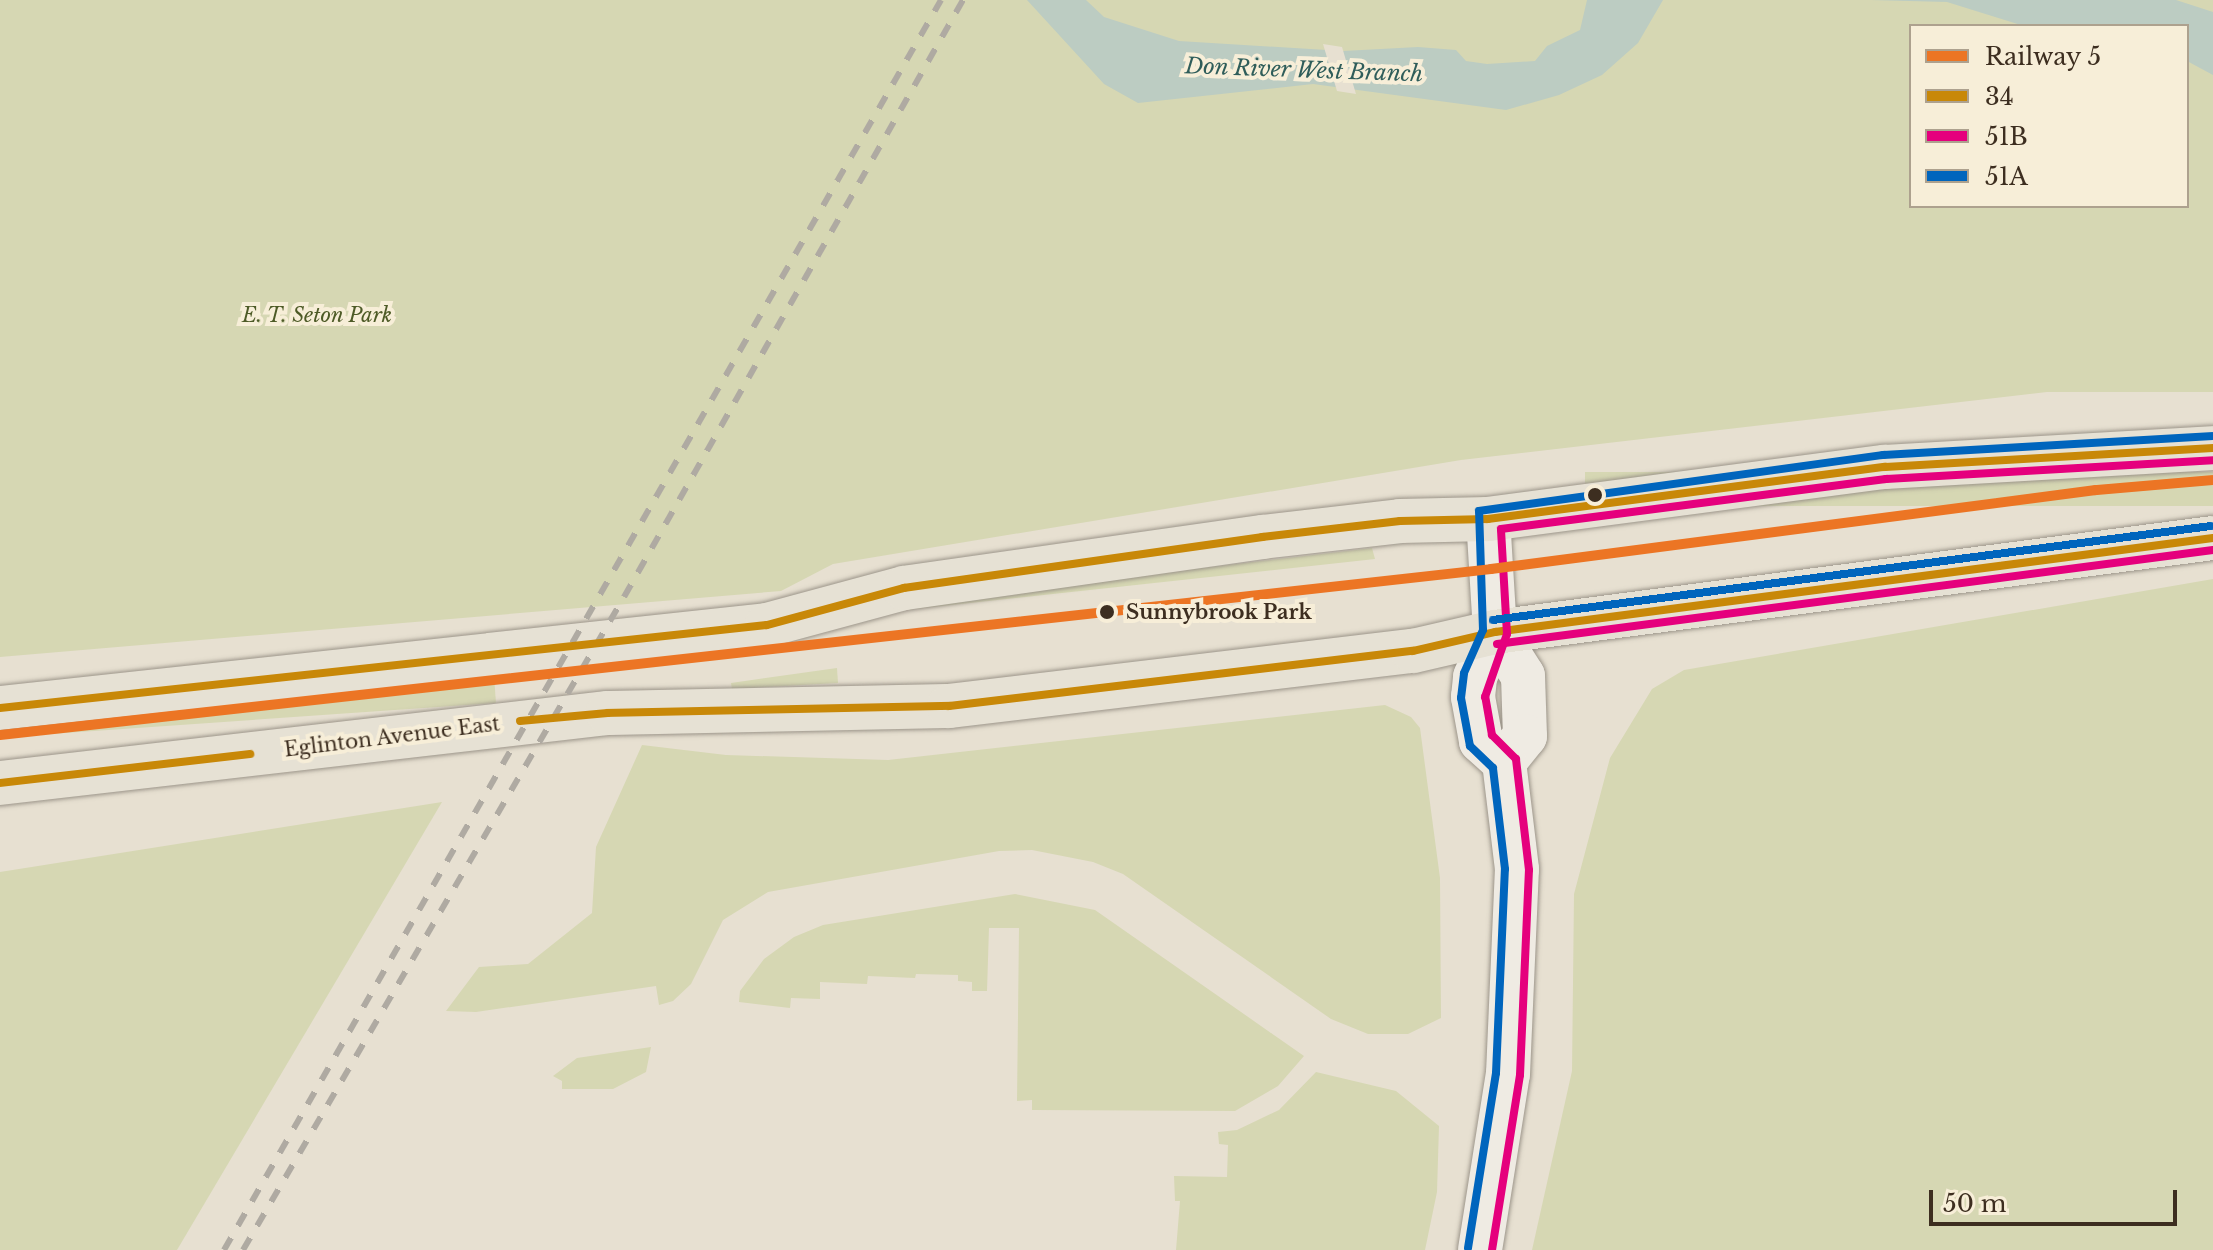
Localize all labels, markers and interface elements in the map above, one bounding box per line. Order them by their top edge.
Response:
legend [1909,24,2189,208]
text: Railway 5 [1985,42,2101,71]
water label: Don River West Branch [1184,53,1424,87]
text: 34 [1985,82,2014,111]
text: 51B [1985,122,2028,151]
text: 51A [1985,162,2028,191]
park label: E. T. Seton Park [241,303,393,327]
unlabelled marker [1587,487,1603,503]
marker: Sunnybrook Park [1095,600,1119,624]
place label: Sunnybrook Park [1126,600,1312,624]
street label: Eglinton Avenue East [282,712,502,762]
scale bar [1933,1174,2181,1224]
text: 50 m [1943,1189,2006,1218]

